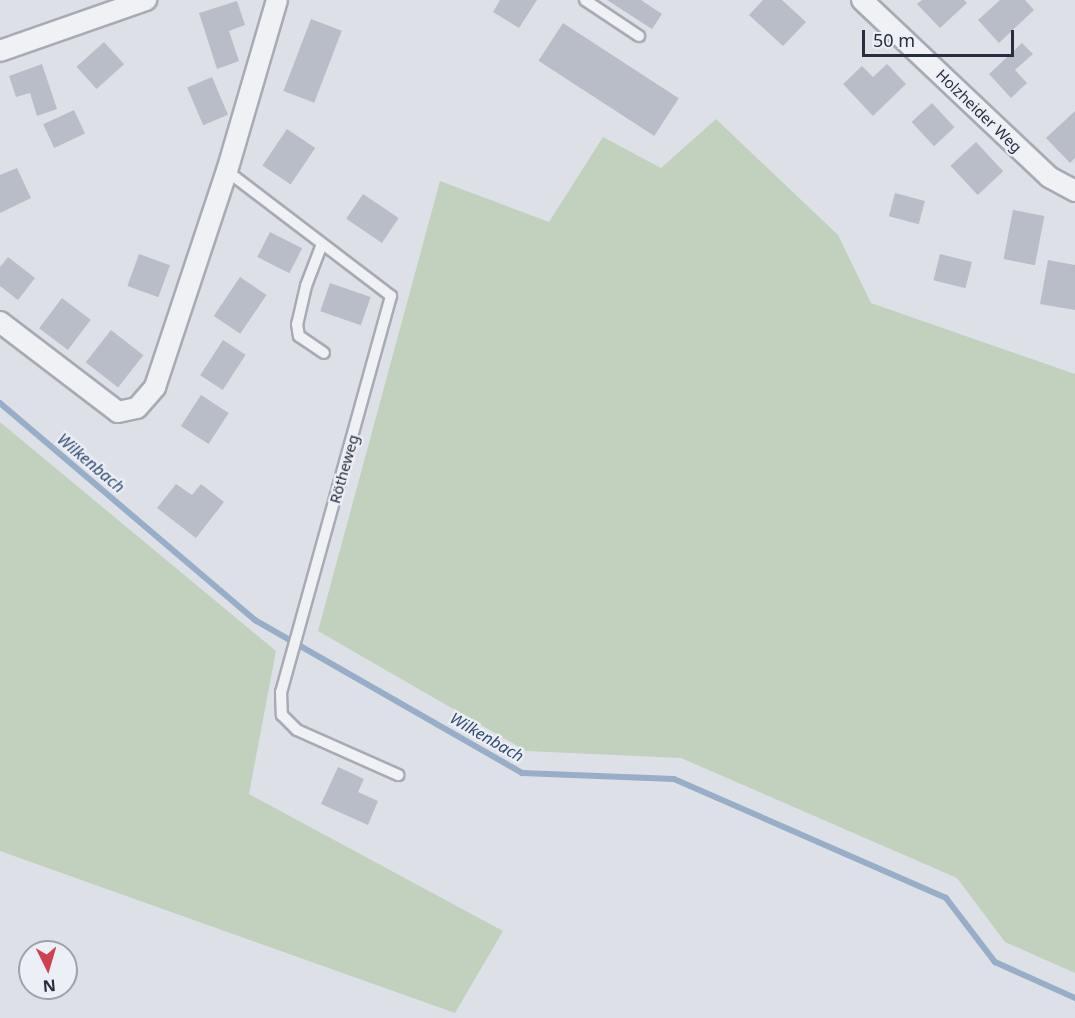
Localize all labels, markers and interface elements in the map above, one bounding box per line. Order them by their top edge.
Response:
scale bar [865,18,1016,56]
text: 50 m [873,28,915,52]
street label: Holzheider Weg [933,66,1025,156]
water label: Wilkenbach [54,429,128,497]
street label: Rötheweg [326,433,362,505]
water label: Wilkenbach [447,708,527,766]
north arrow [18,940,78,1000]
text: N [42,974,57,997]

